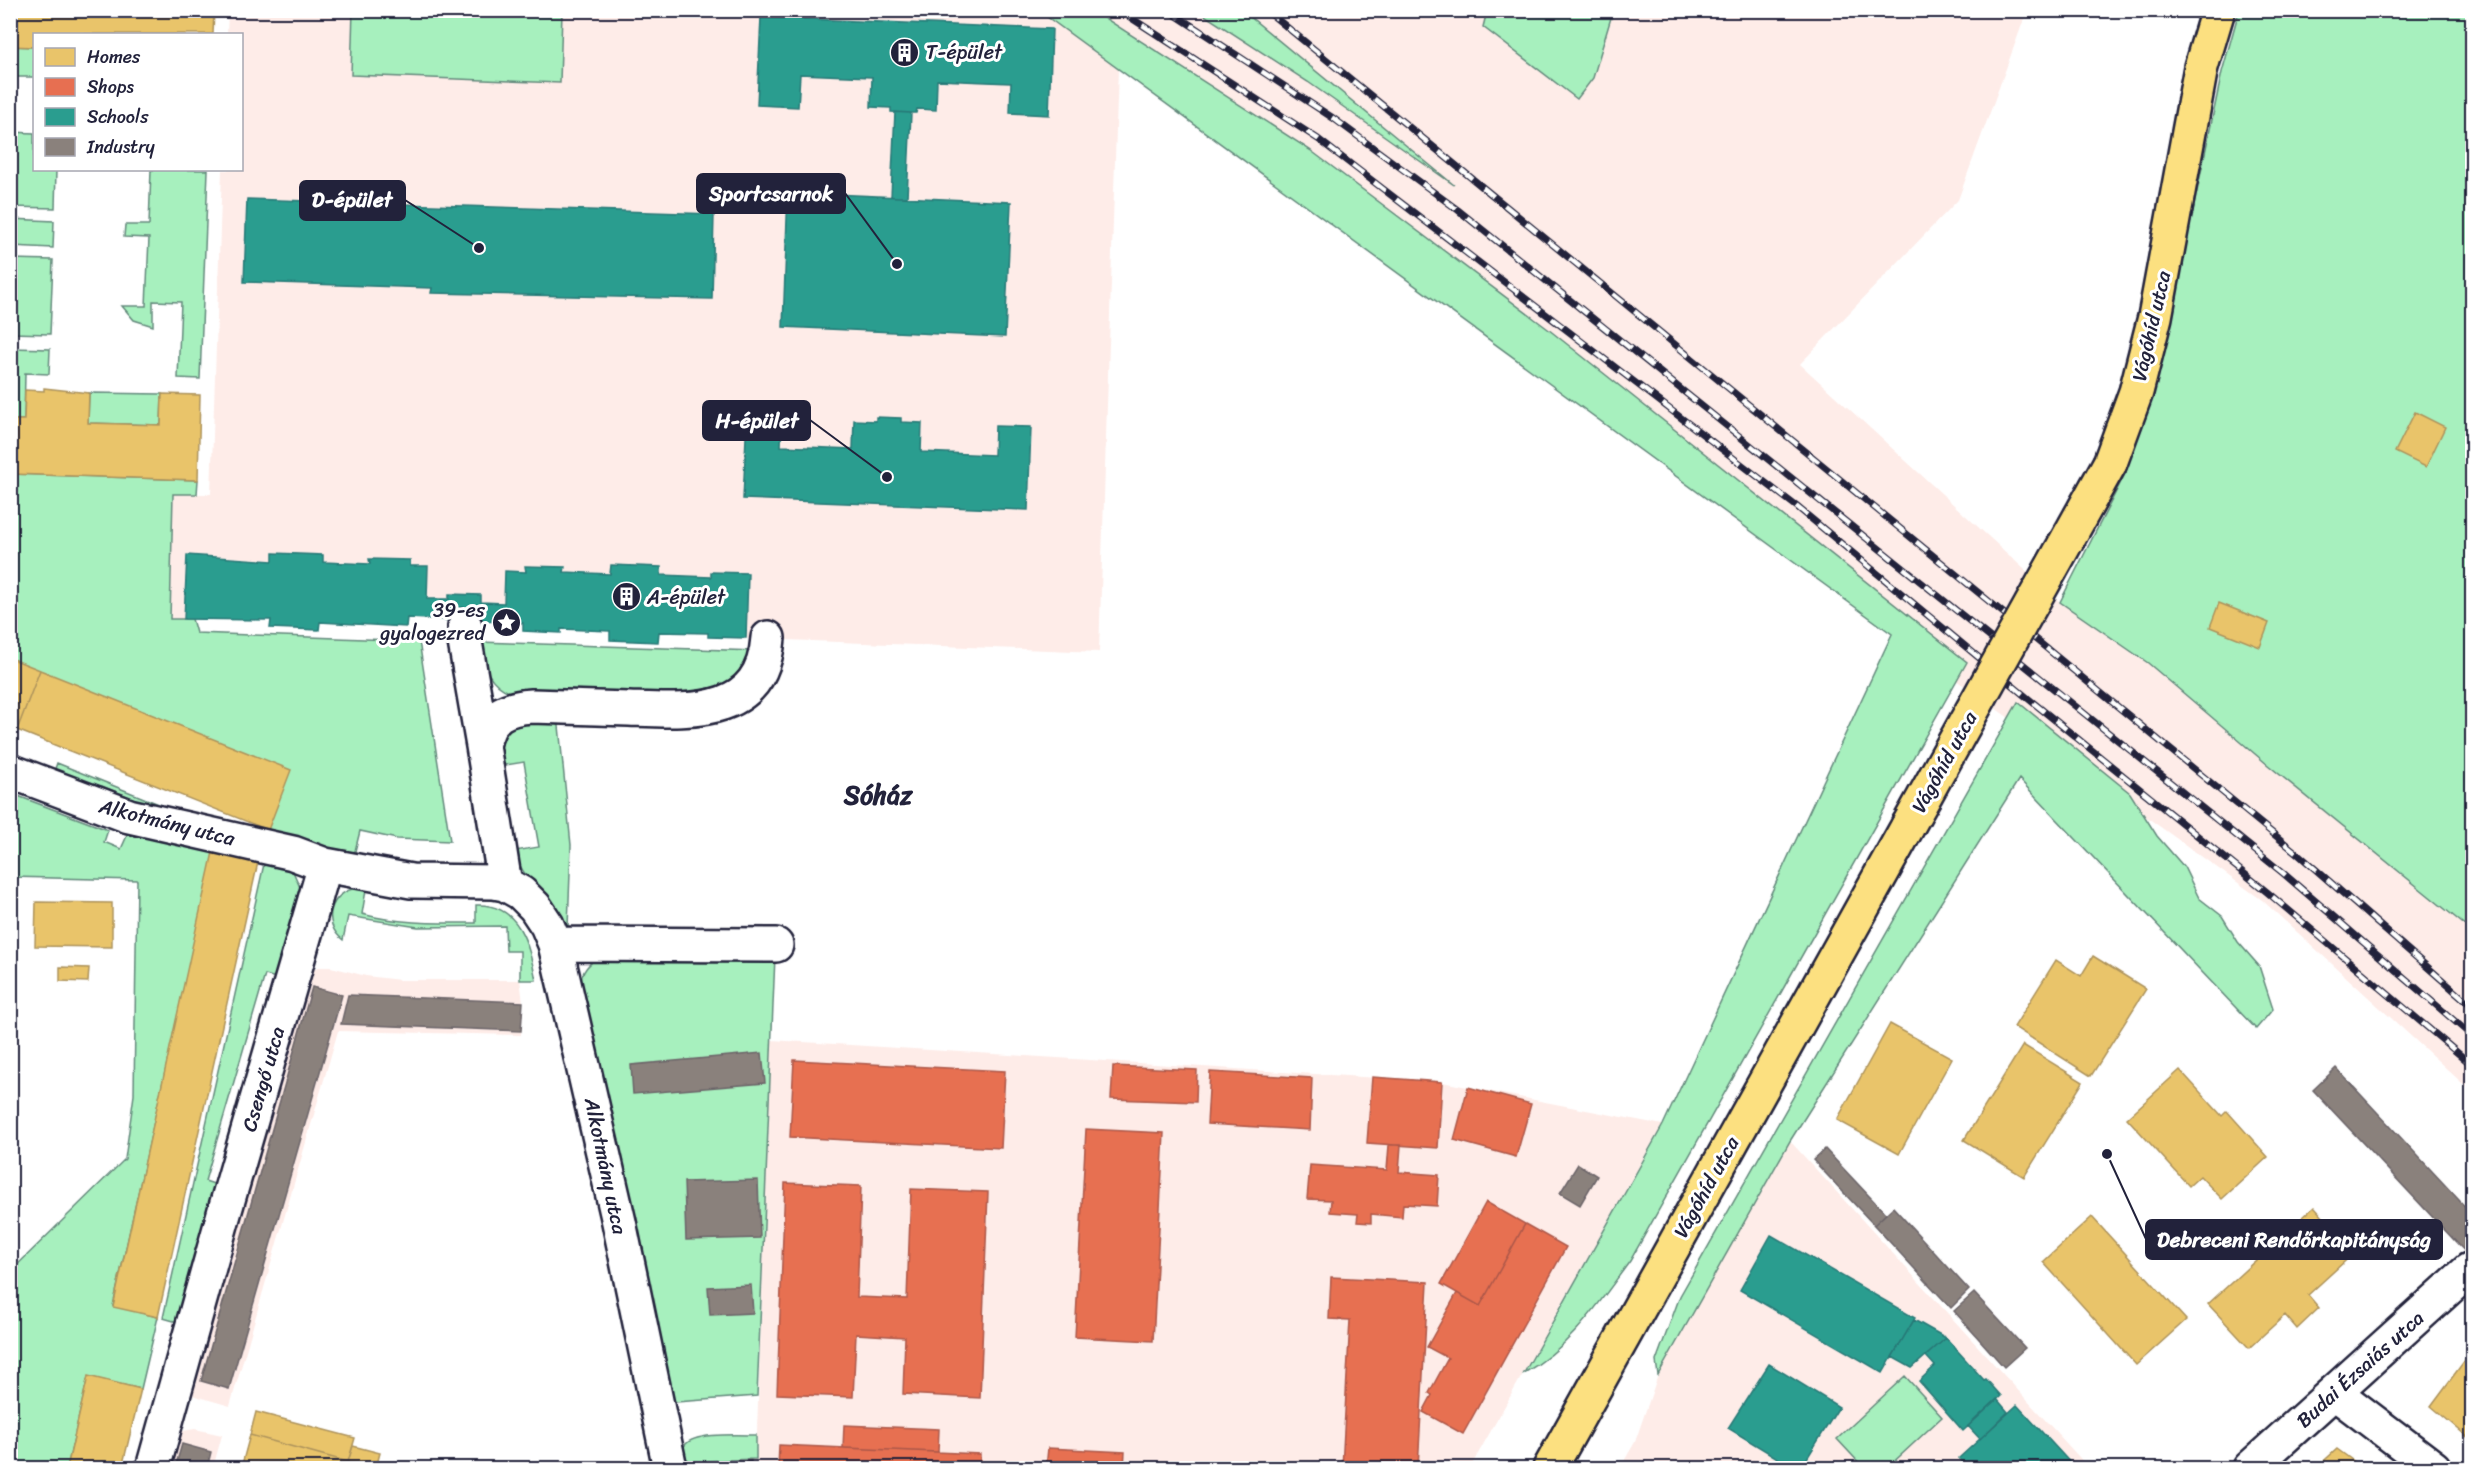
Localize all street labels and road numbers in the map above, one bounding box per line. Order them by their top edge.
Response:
street label: Vágóhíd utca [2122,267,2181,385]
street label: Vágóhíd utca [1902,704,1987,820]
street label: Alkotmány utca [94,788,239,856]
street label: Csengő utca [232,1023,295,1136]
street label: Alkotmány utca [574,1094,637,1239]
street label: Vágóhíd utca [1664,1129,1749,1245]
street label: Budai Ézsaiás utca [2288,1302,2433,1437]

